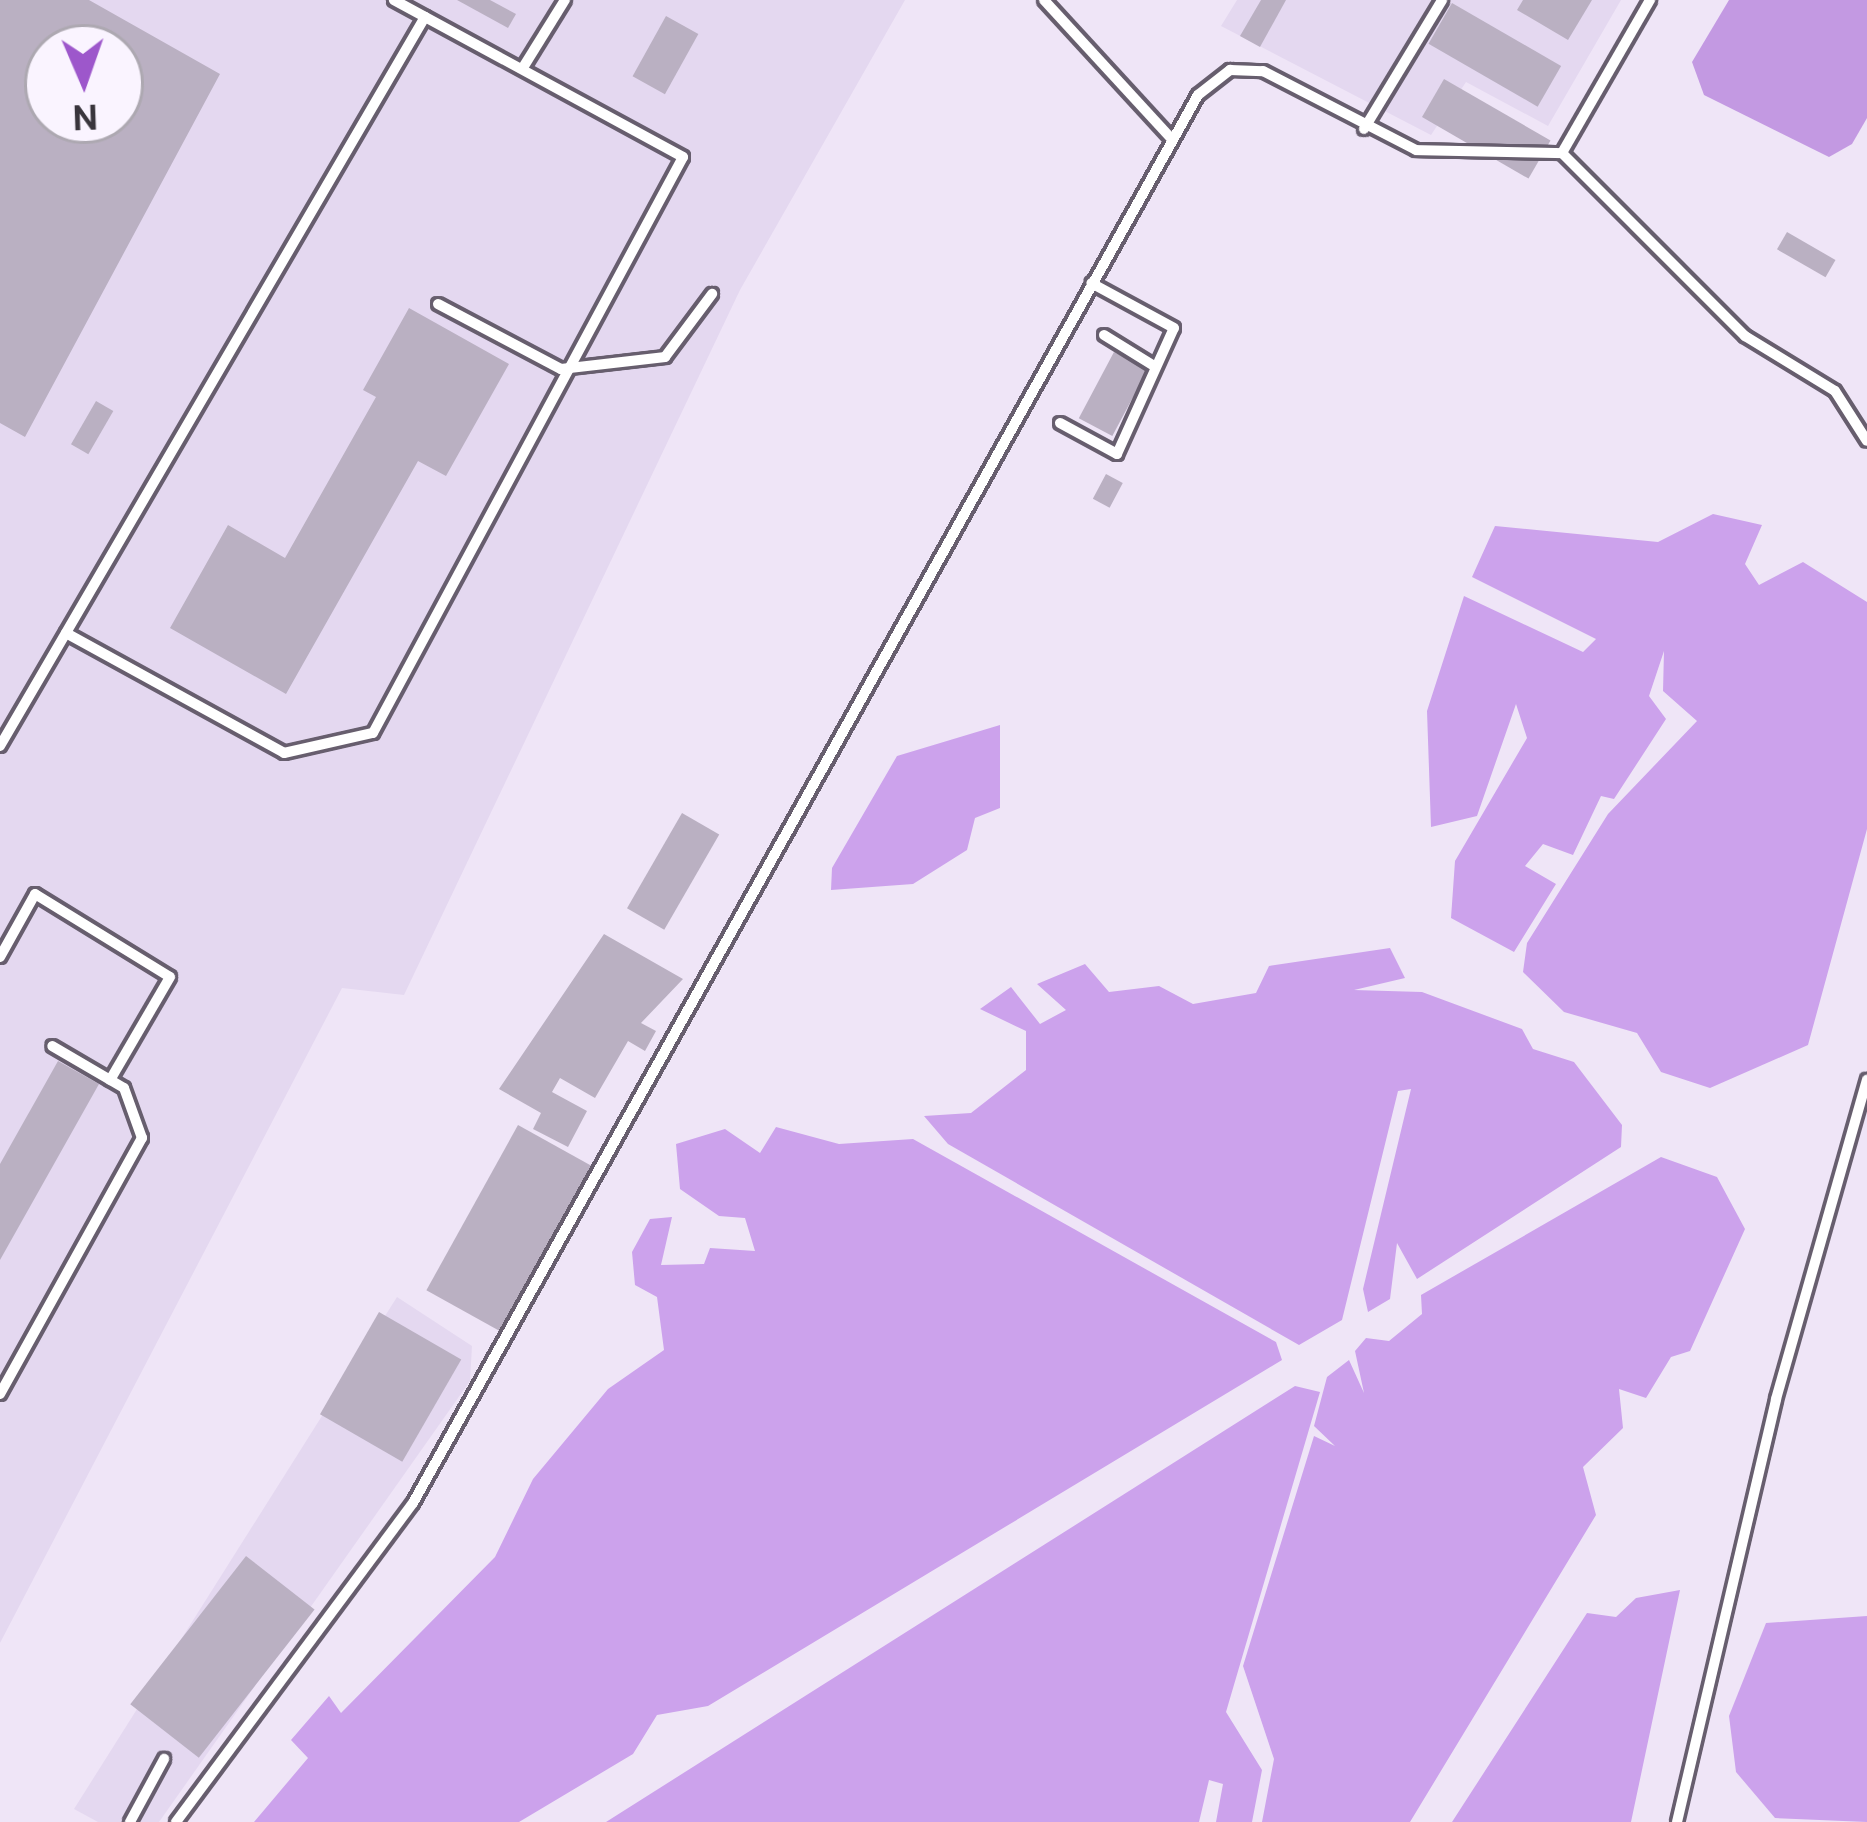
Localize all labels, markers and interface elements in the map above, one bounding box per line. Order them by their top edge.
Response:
north arrow [24,24,144,144]
text: N [72,98,99,136]

